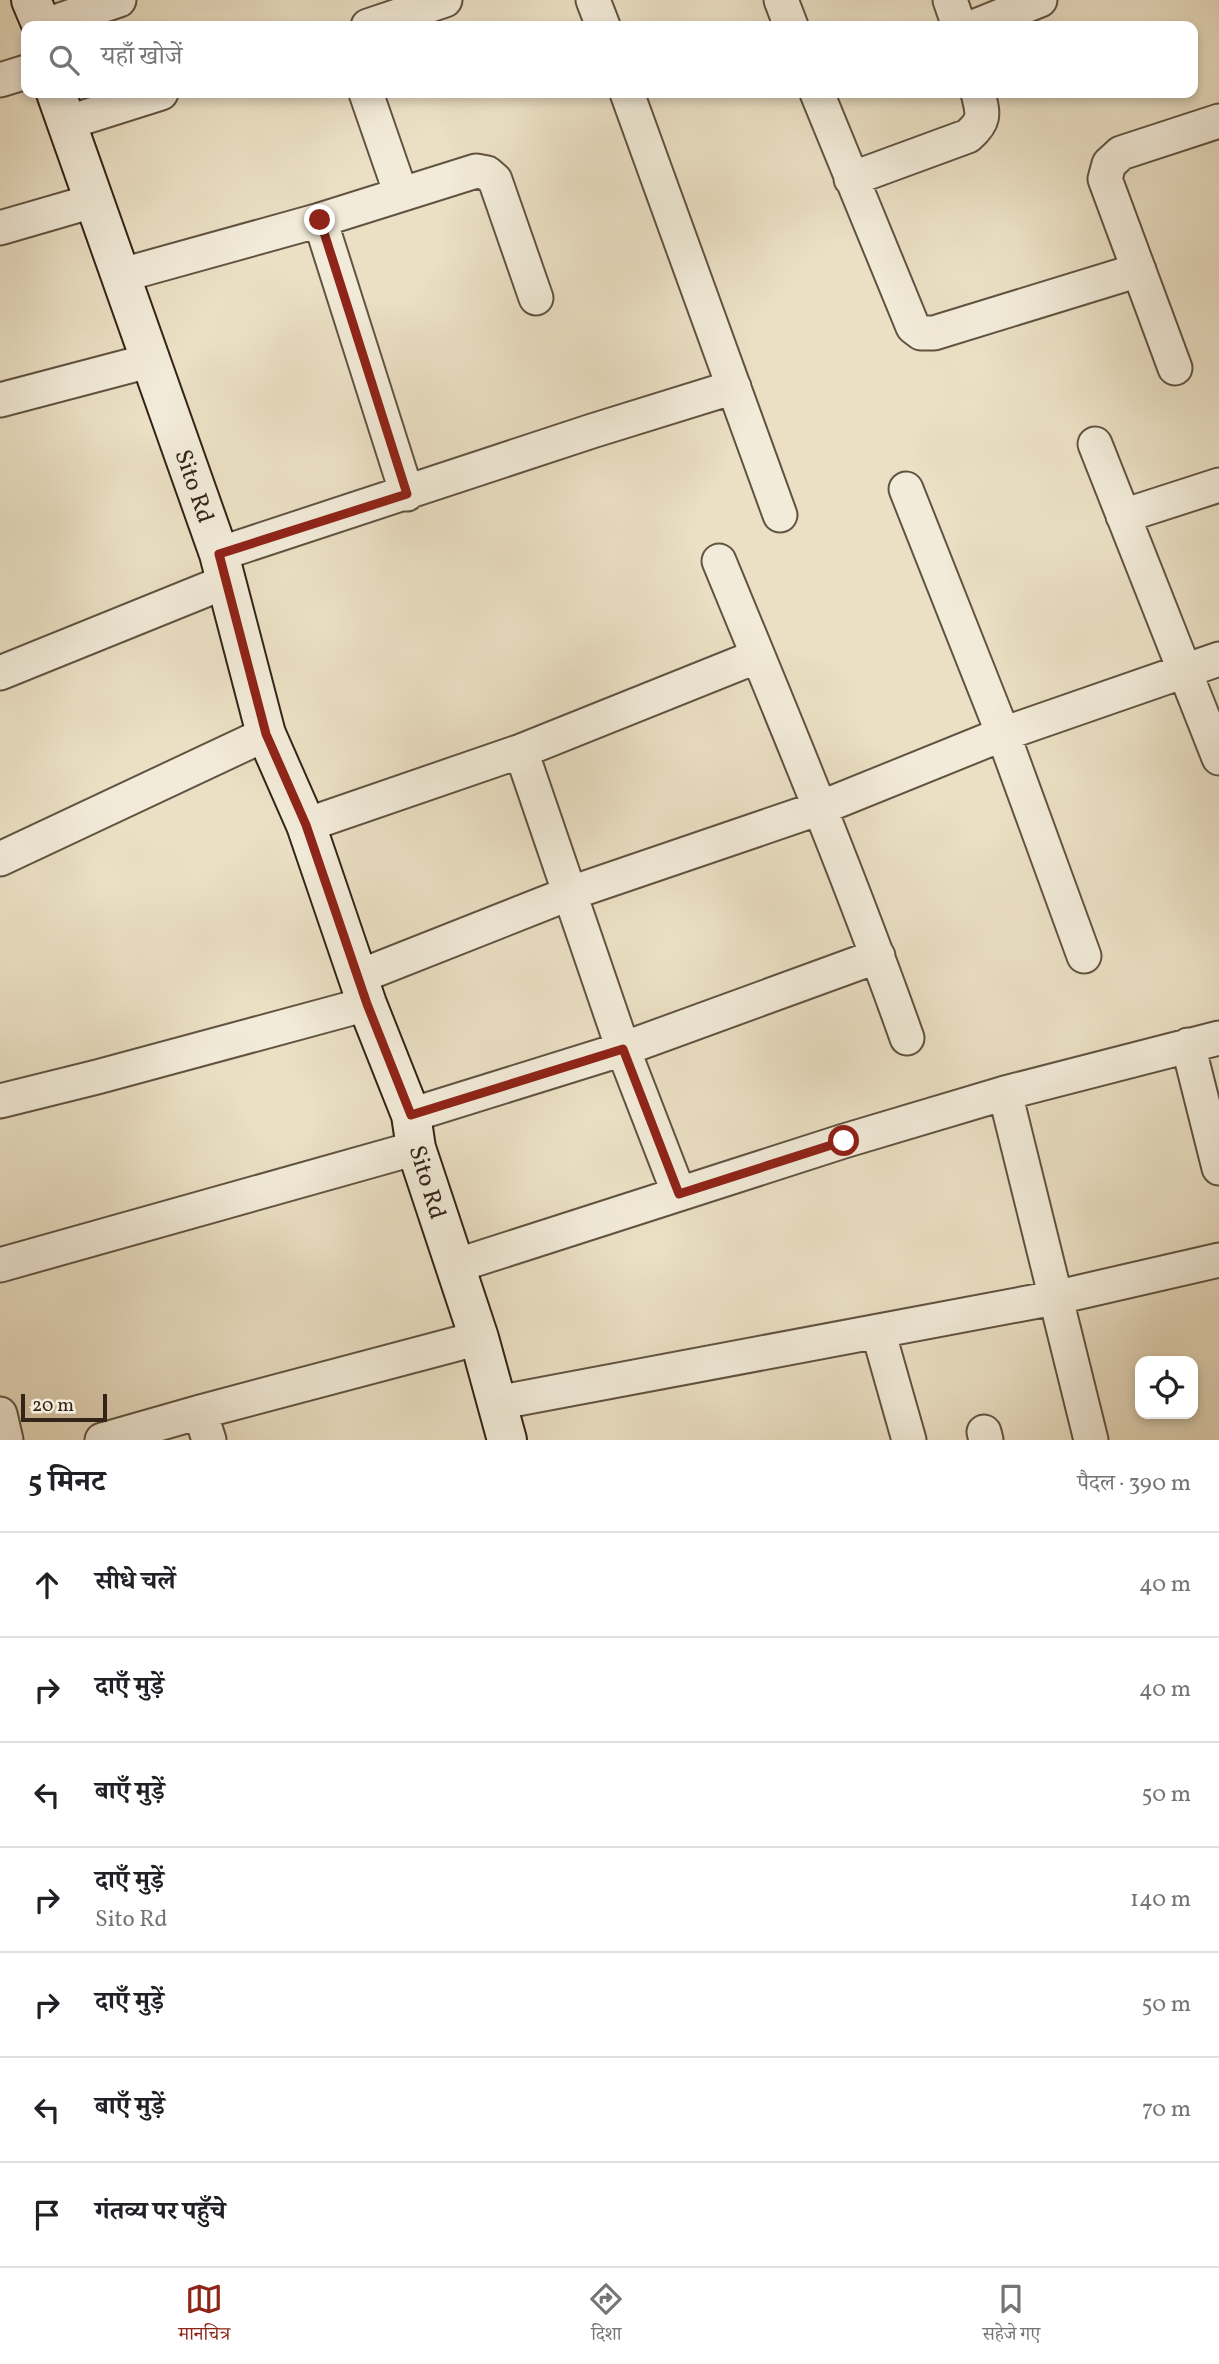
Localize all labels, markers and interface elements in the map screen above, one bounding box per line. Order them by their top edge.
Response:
search box [21,21,1198,98]
text: यहाँ खोजें [101,39,182,75]
icon: search [45,41,83,79]
route end [304,204,335,235]
street label: Sito Rd [165,445,222,528]
route start [828,1125,859,1156]
street label: Sito Rd [399,1141,453,1224]
map controls [1135,1356,1198,1419]
button: locate [1135,1356,1198,1419]
scale bar [21,1391,107,1423]
text: 20 m [32,1393,74,1419]
text: 5 मिनट [28,1462,105,1504]
text: पैदल · 390 m [1077,1468,1191,1500]
text: सीधे चलें [95,1564,176,1600]
icon: ahead [28,1566,66,1604]
text: 40 m [1139,1569,1191,1601]
text: दाएँ मुड़ें [95,1669,164,1705]
icon: right [28,1671,66,1709]
text: 40 m [1139,1674,1191,1706]
text: बाएँ मुड़ें [95,1774,165,1810]
icon: left [28,1776,66,1814]
text: 50 m [1142,1779,1191,1811]
text: दाएँ मुड़ें [95,1863,164,1899]
icon: right [28,1881,66,1919]
text: 140 m [1130,1884,1191,1916]
text: Sito Rd [95,1904,168,1936]
text: दाएँ मुड़ें [95,1984,164,2020]
icon: right [28,1986,66,2024]
text: 50 m [1142,1989,1191,2021]
text: बाएँ मुड़ें [95,2089,165,2125]
icon: left [28,2091,66,2129]
text: 70 m [1142,2094,1191,2126]
text: गंतव्य पर पहुँचे [95,2194,226,2230]
icon: arrive [28,2196,66,2234]
tab: मानचित्र [179,2280,230,2352]
tab: दिशा [587,2280,625,2352]
tab: सहेजे गए [983,2280,1040,2352]

